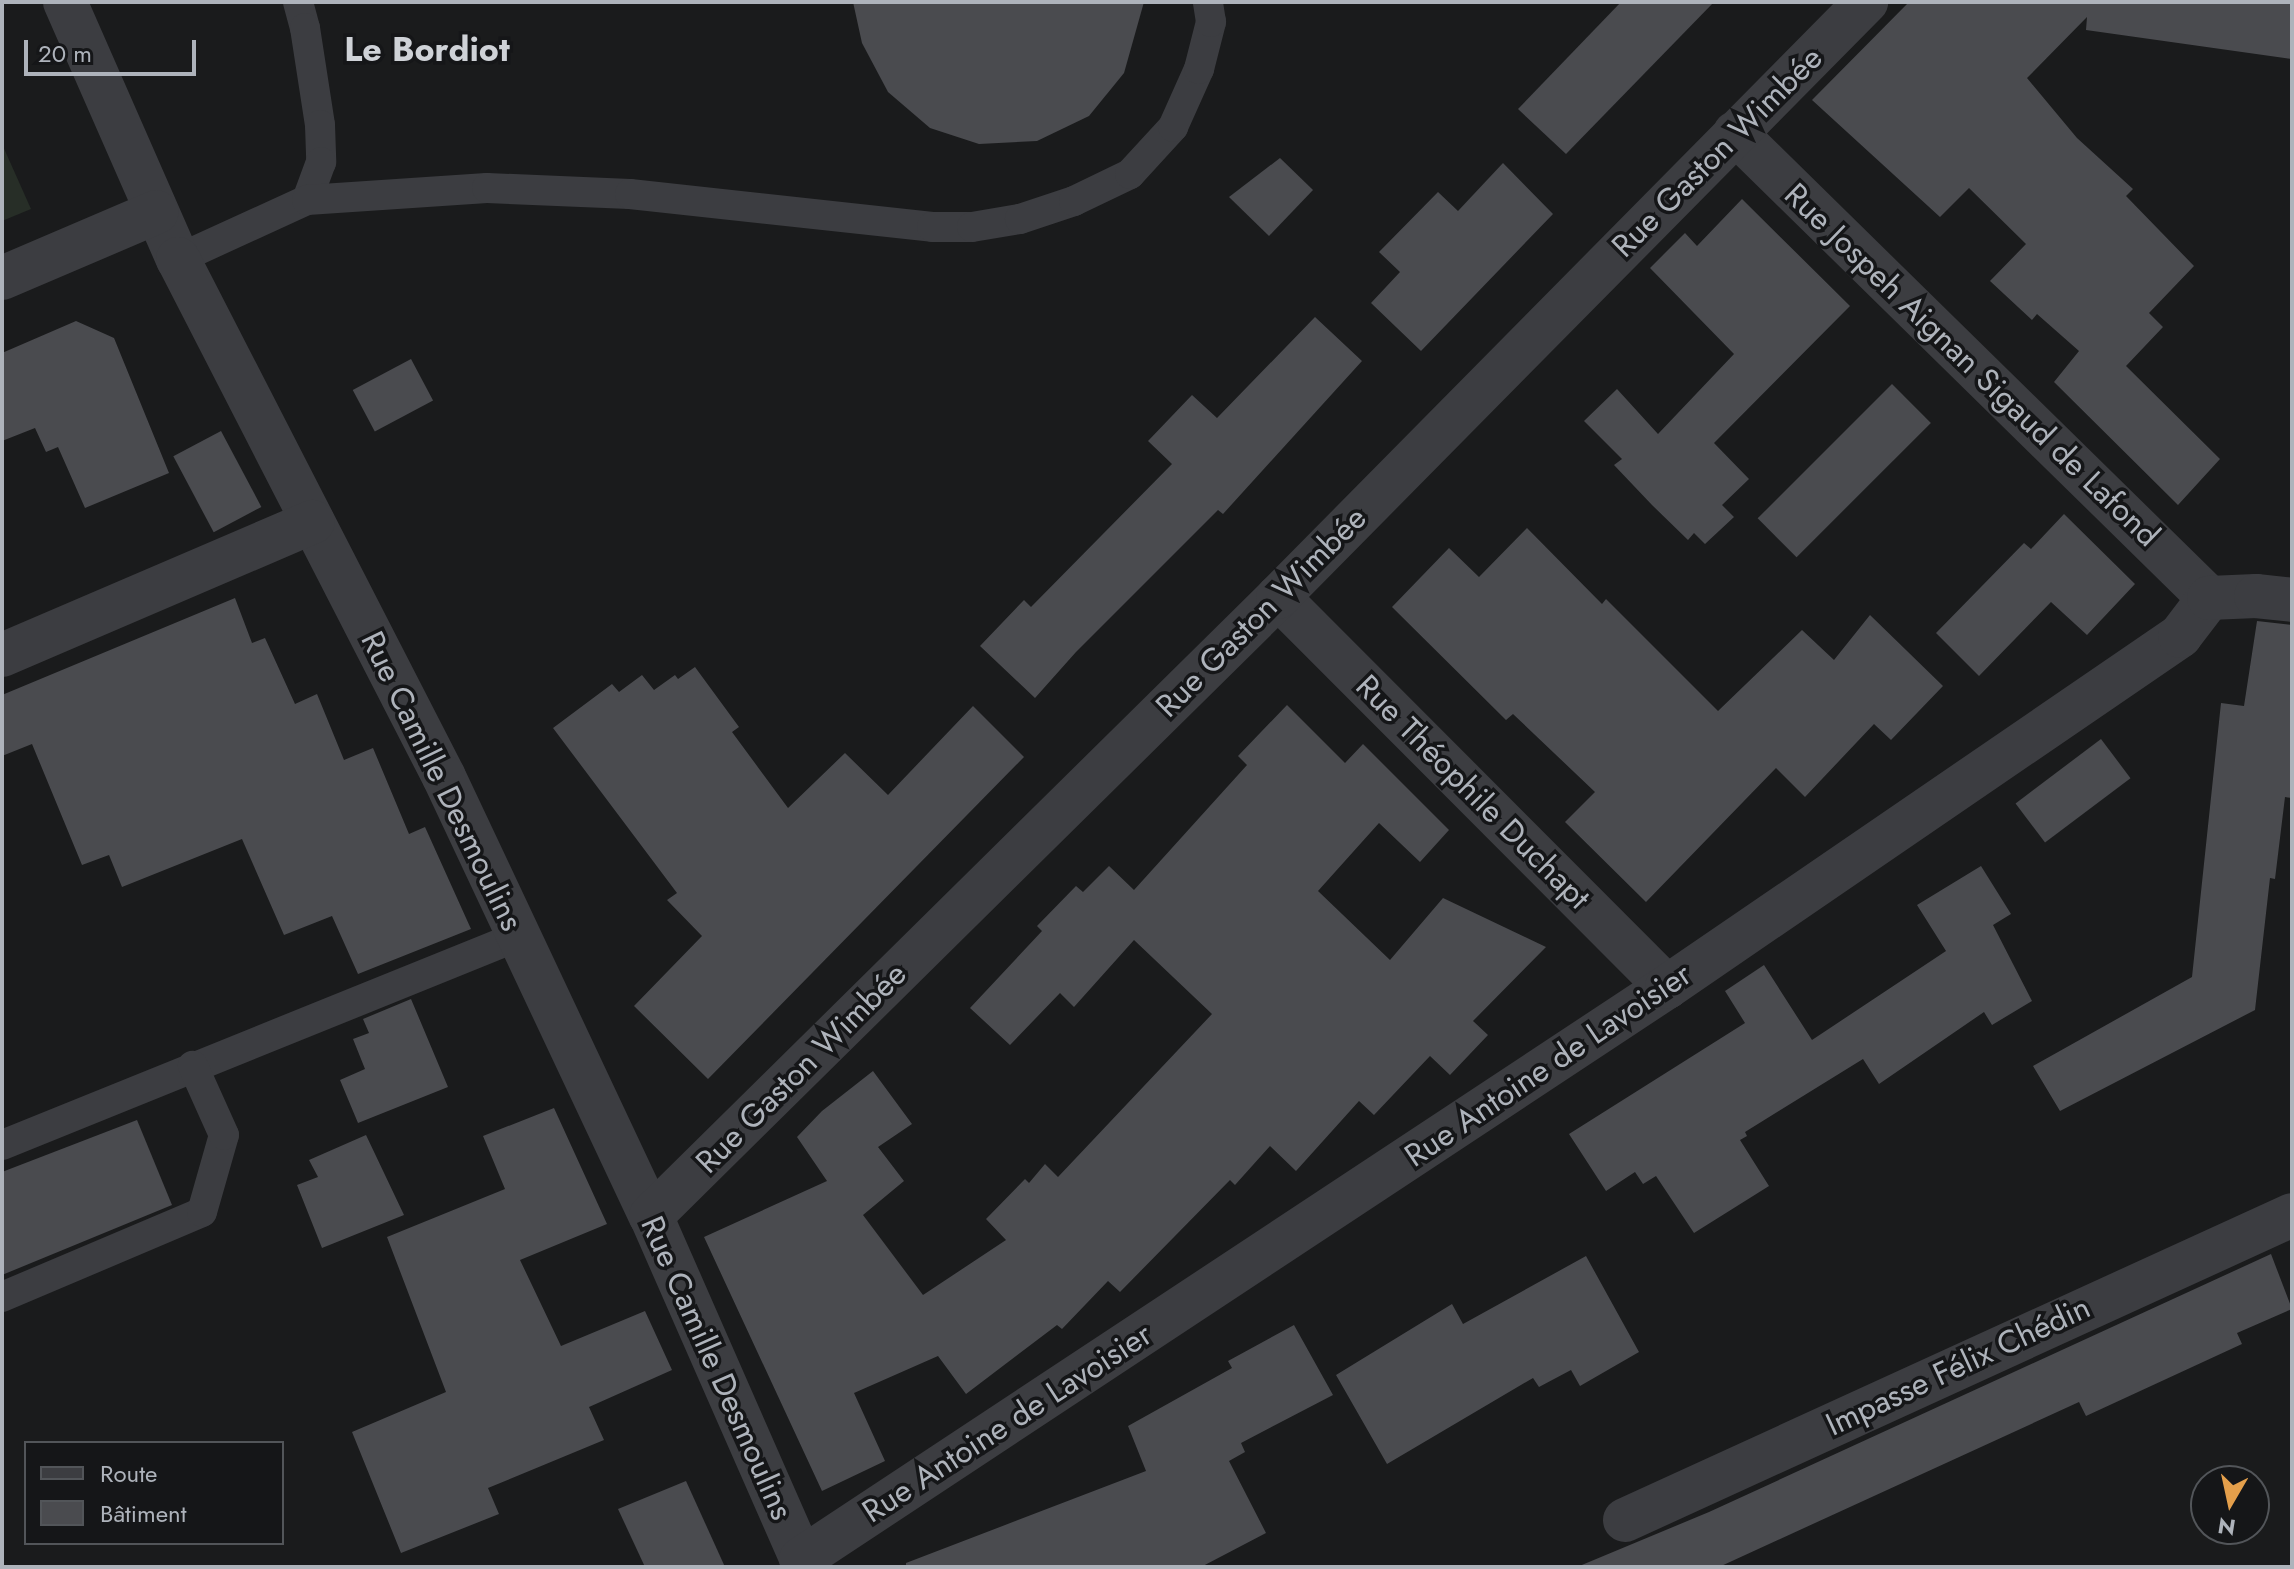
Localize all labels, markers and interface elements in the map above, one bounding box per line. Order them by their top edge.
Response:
scale bar [28,24,200,74]
district label: Le Bordiot [344,30,510,70]
text: 20 m [38,36,92,71]
street label: Rue Gaston Wimbée [1604,39,1830,265]
street label: Rue Jospeh Aignan Sigaud de Lafond [1777,175,2167,555]
street label: Rue Gaston Wimbée [1148,499,1374,725]
street label: Rue Camille Desmoulins [353,625,531,937]
street label: Rue Théophile Duchapt [1348,667,1598,917]
street label: Rue Gaston Wimbée [688,955,914,1181]
street label: Rue Antoine de Lavoisier [1398,955,1698,1175]
street label: Rue Camille Desmoulins [633,1210,801,1526]
street label: Impasse Félix Chédin [1820,1288,2096,1444]
street label: Rue Antoine de Lavoisier [855,1315,1159,1531]
legend [24,1441,284,1545]
text: Route [100,1456,157,1491]
north arrow [2190,1465,2270,1545]
text: Bâtiment [100,1496,186,1531]
text: N [2215,1510,2238,1544]

